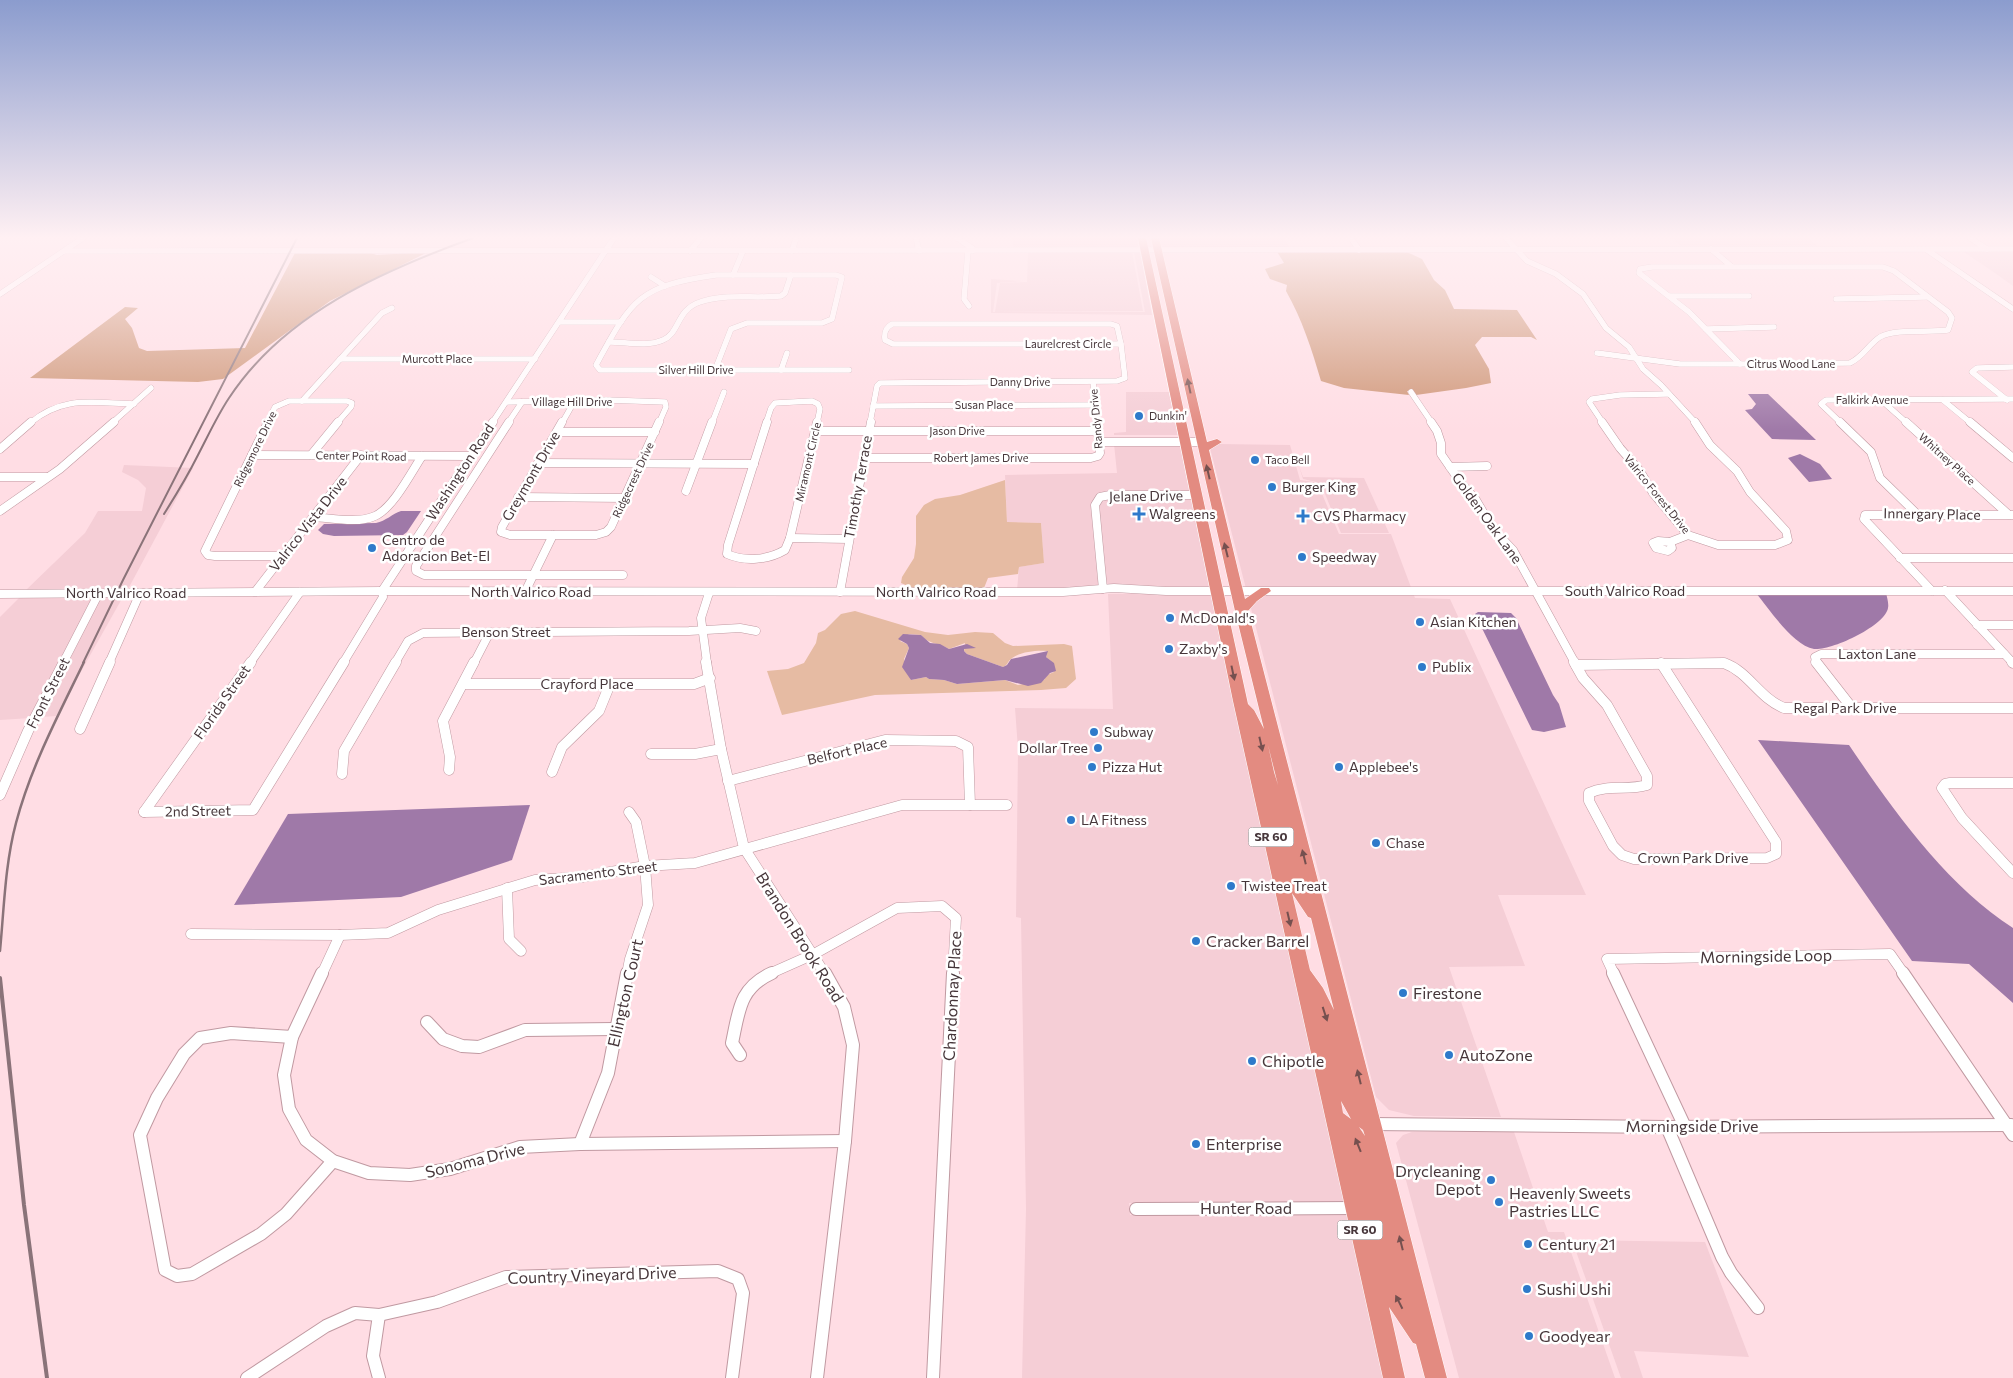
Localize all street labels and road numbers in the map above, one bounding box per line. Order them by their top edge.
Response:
street label: Laurelcrest Circle [1025,337,1112,350]
street label: Murcott Place [402,352,472,365]
street label: Citrus Wood Lane [1747,357,1836,370]
street label: Silver Hill Drive [658,363,734,376]
street label: Danny Drive [990,375,1051,388]
street label: Randy Drive [1086,388,1105,450]
street label: Falkirk Avenue [1836,393,1908,406]
street label: Village Hill Drive [532,395,613,408]
street label: Susan Place [955,398,1013,411]
street label: Ridgemore Drive [231,408,279,489]
street label: Washington Road [422,420,497,523]
street label: Miramont Circle [792,421,823,503]
street label: Jason Drive [929,424,985,438]
street label: Greymont Drive [498,428,563,524]
street label: Whitney Place [1916,430,1978,487]
street label: Timothy Terrace [840,434,875,540]
street label: Ridgecrest Drive [609,440,656,520]
street label: Center Point Road [315,448,407,463]
street label: Robert James Drive [934,451,1029,465]
street label: Valrico Forest Drive [1622,452,1693,536]
street label: Golden Oak Lane [1449,469,1526,566]
street label: Valrico Vista Drive [265,473,350,575]
street label: Jelane Drive [1109,486,1183,505]
street label: Innergary Place [1883,504,1981,523]
street label: South Valrico Road [1565,582,1685,599]
street label: North Valrico Road [471,583,591,600]
street label: North Valrico Road [876,583,996,600]
street label: North Valrico Road [66,584,186,601]
street label: Benson Street [461,623,551,640]
street label: Laxton Lane [1838,645,1916,662]
street label: Front Street [22,654,73,731]
street label: Florida Street [190,661,254,742]
street label: Crayford Place [540,675,634,692]
street label: Regal Park Drive [1793,699,1897,716]
street label: Belfort Place [805,733,889,768]
street label: 2nd Street [165,801,231,820]
road number: SR 60 [1248,828,1294,846]
street label: Crown Park Drive [1638,849,1748,866]
street label: Sacramento Street [538,857,658,888]
street label: Brandon Brook Road [753,868,848,1005]
street label: Chardonnay Place [939,931,964,1061]
street label: Ellington Court [603,937,646,1049]
street label: Morningside Loop [1700,945,1832,966]
street label: Morningside Drive [1625,1116,1759,1135]
street label: Sonoma Drive [423,1138,527,1181]
street label: Hunter Road [1200,1198,1292,1217]
road number: SR 60 [1338,1220,1382,1240]
street label: Country Vineyard Drive [507,1262,677,1287]

